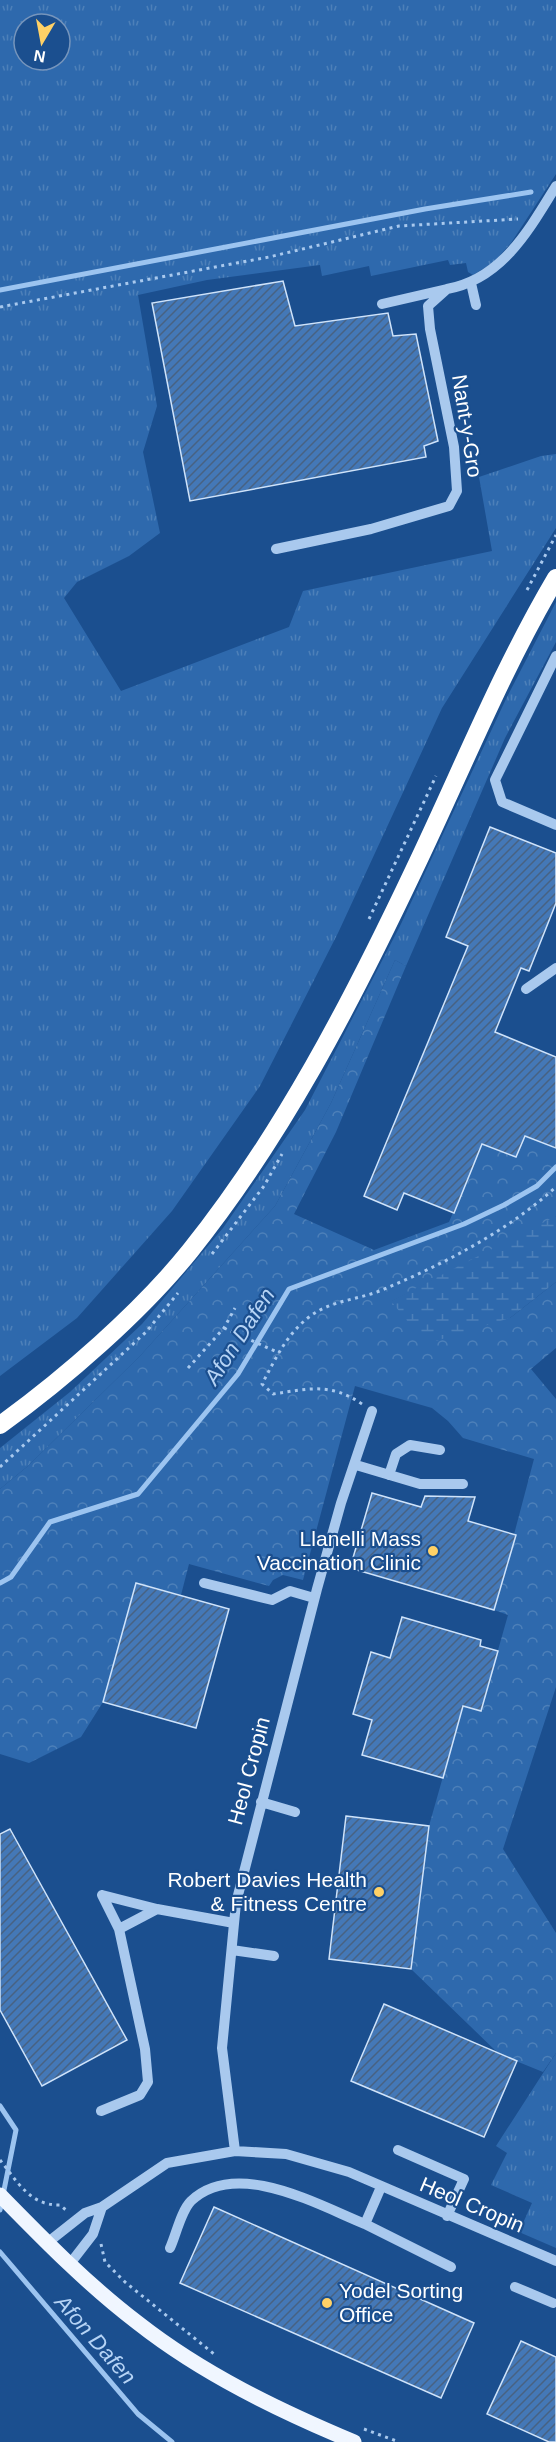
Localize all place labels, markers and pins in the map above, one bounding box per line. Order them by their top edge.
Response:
place label: Llanelli Mass Vaccination Clinic [257,1527,421,1574]
marker: Llanelli Mass Vaccination Clinic [426,1544,440,1558]
place label: Robert Davies Health & Fitness Centre [167,1868,367,1915]
marker: Robert Davies Health & Fitness Centre [372,1885,386,1899]
place label: Yodel Sorting Office [339,2279,463,2326]
marker: Yodel Sorting Office [320,2296,334,2310]

